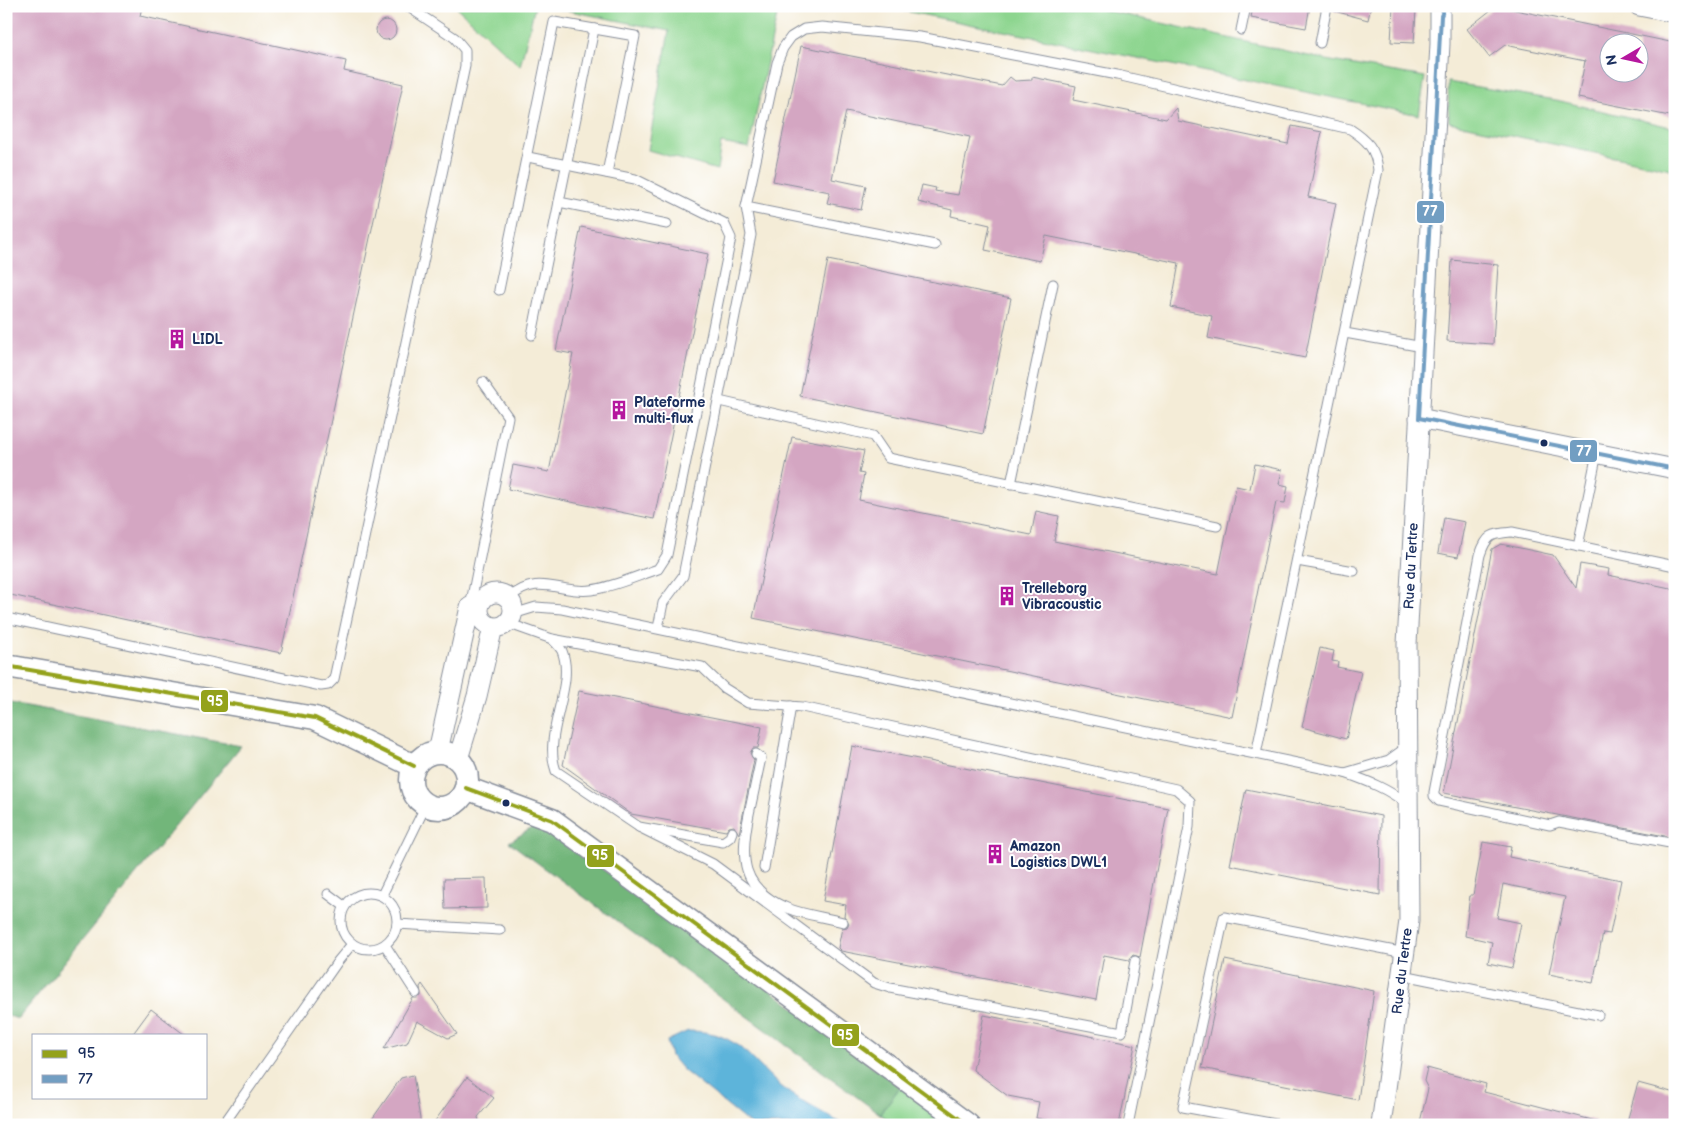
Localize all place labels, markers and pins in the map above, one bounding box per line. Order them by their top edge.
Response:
building icon: LIDL [166,328,188,350]
place label: LIDL [192,331,223,348]
place label: Plateforme multi-flux [634,394,705,427]
building icon: Plateforme multi-flux [608,399,630,421]
unlabelled marker [1539,438,1549,448]
place label: Trelleborg Vibracoustic [1022,580,1102,613]
building icon: Trelleborg Vibracoustic [996,585,1018,607]
unlabelled marker [501,798,511,808]
place label: Amazon Logistics DWL1 [1009,838,1107,871]
building icon: Amazon Logistics DWL1 [984,843,1006,865]

